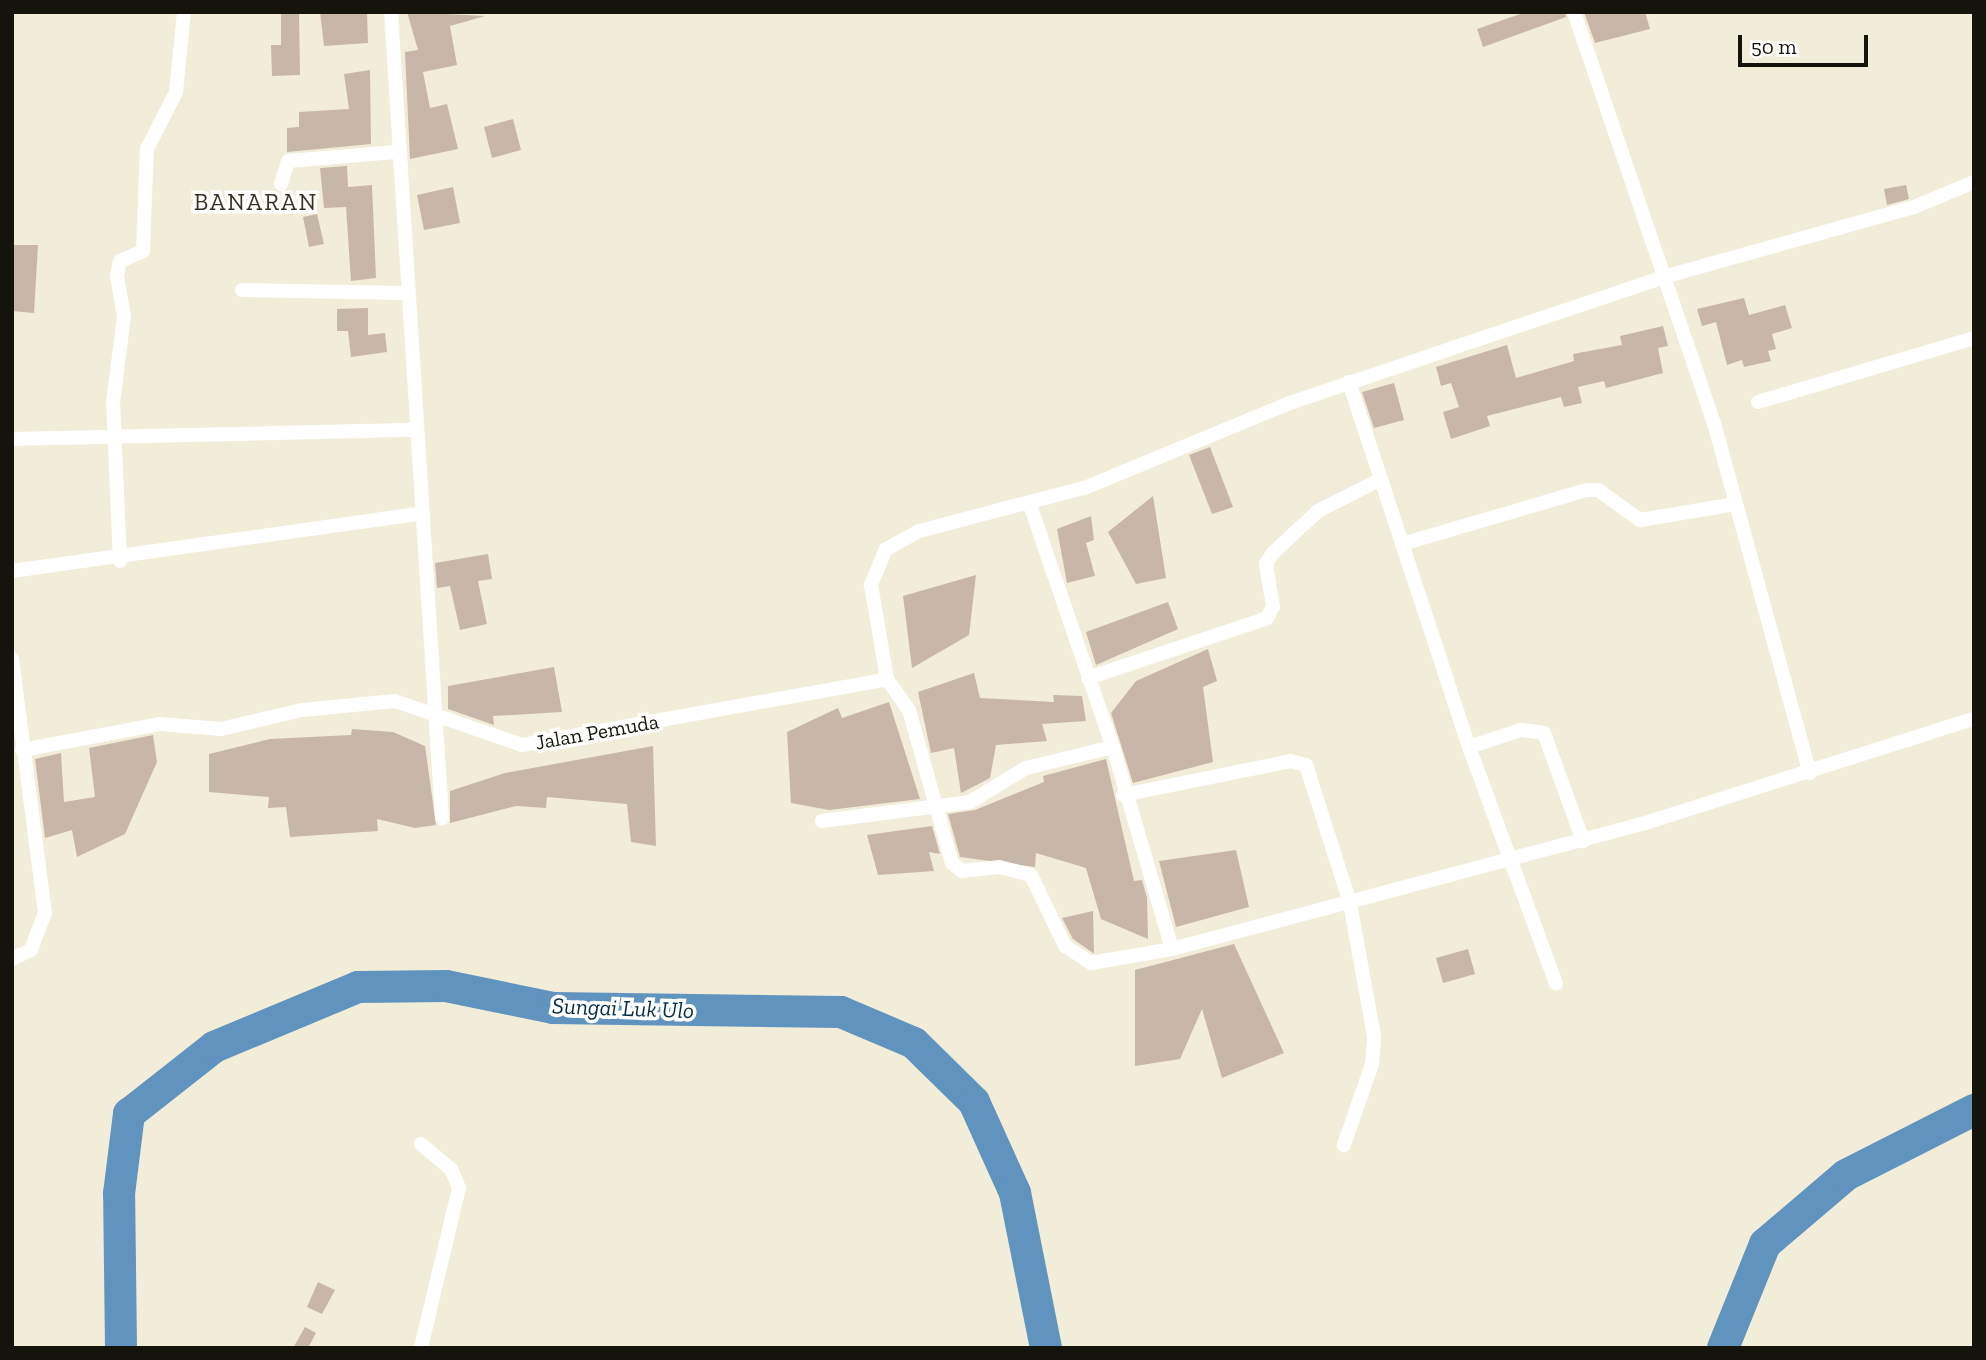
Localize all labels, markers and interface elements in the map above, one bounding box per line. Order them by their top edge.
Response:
scale bar [1741,21,1870,65]
text: 50 m [1751,34,1797,59]
district label: BANARAN [195,188,317,216]
street label: Jalan Pemuda [533,709,661,755]
water label: Sungai Luk Ulo [551,992,695,1024]

